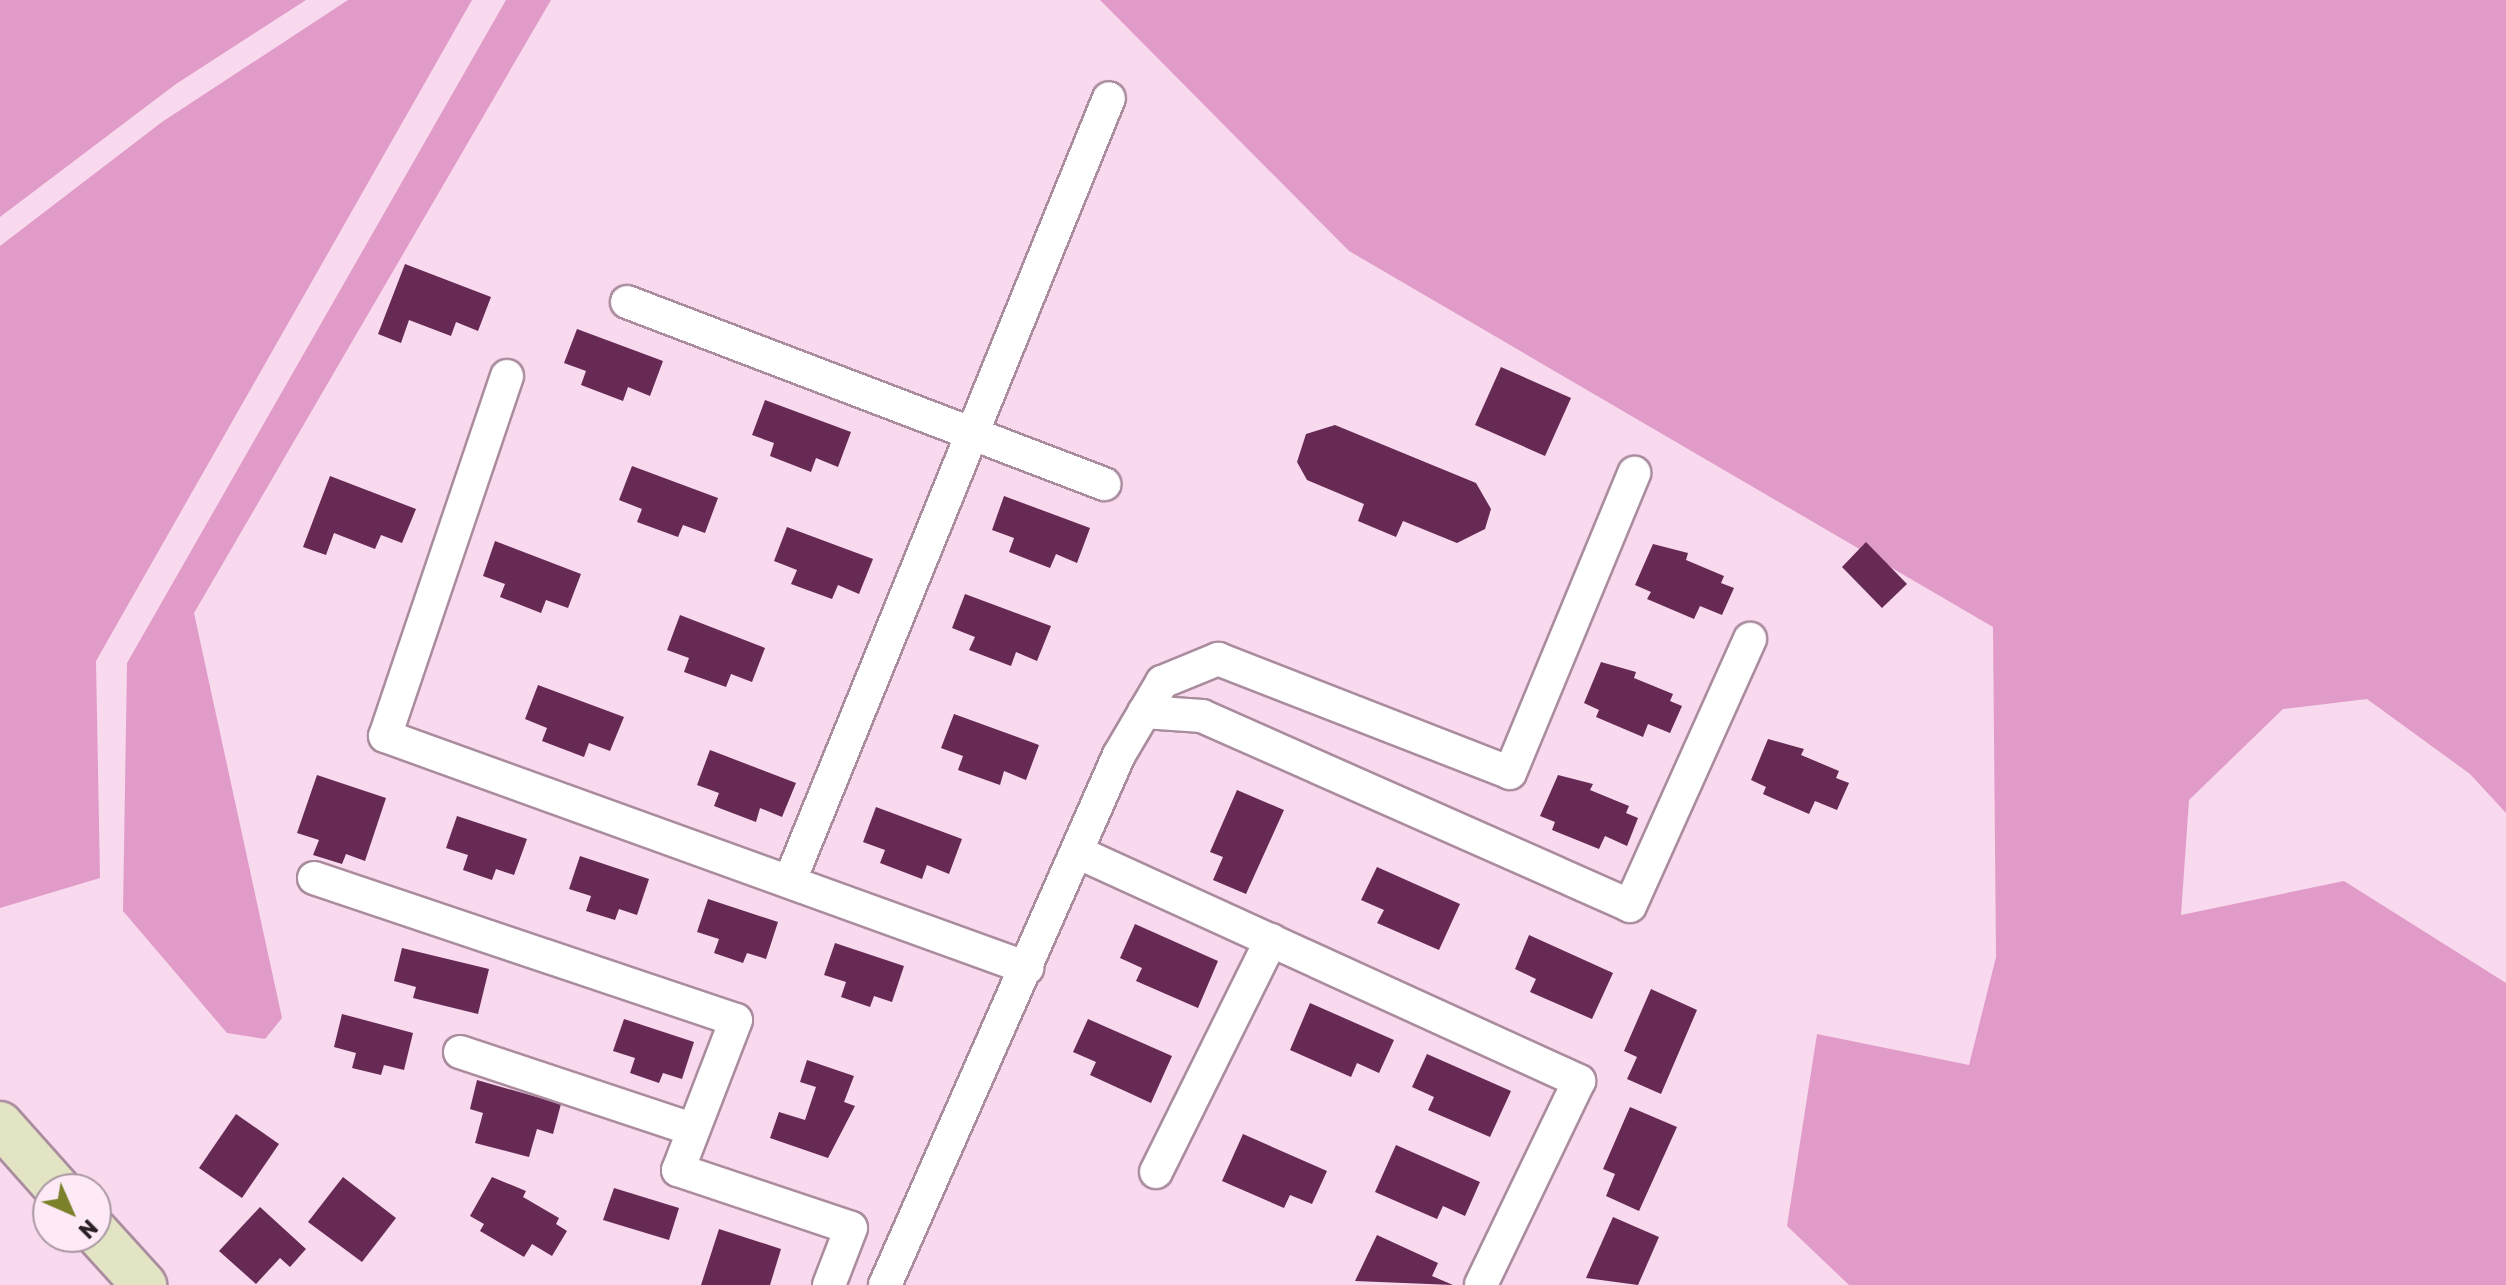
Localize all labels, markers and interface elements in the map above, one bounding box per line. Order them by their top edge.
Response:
north arrow [32,1173,112,1253]
text: N [73,1214,103,1244]

